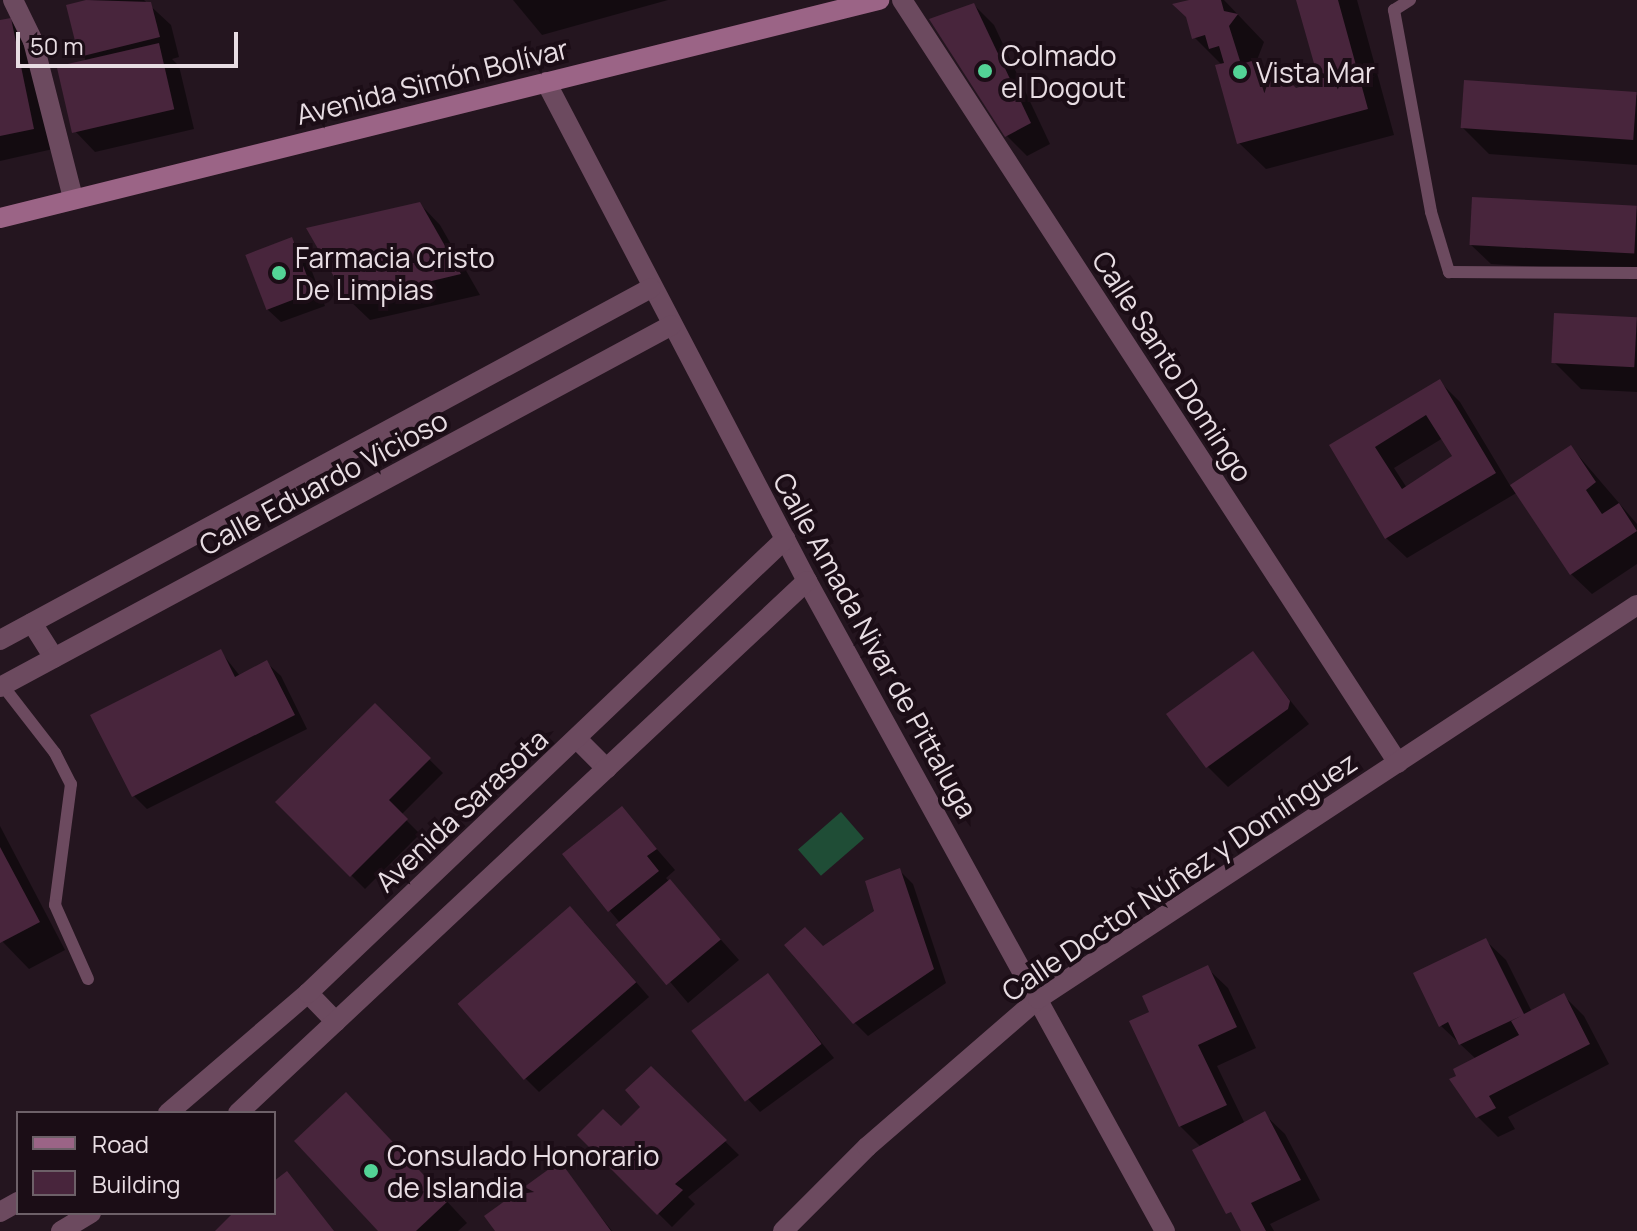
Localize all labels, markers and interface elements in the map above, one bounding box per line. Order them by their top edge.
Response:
scale bar [20,16,242,66]
text: 50 m [30,29,84,62]
street label: Avenida Simón Bolívar [292,31,572,131]
place label: Colmado el Dogout [1001,38,1126,104]
place label: Vista Mar [1256,55,1375,89]
marker: Colmado el Dogout [976,62,994,80]
marker: Vista Mar [1231,63,1249,81]
place label: Farmacia Cristo De Limpias [295,240,495,306]
street label: Calle Santo Domingo [1086,244,1260,488]
marker: Farmacia Cristo De Limpias [270,264,288,282]
street label: Calle Eduardo Vicioso [193,402,453,562]
street label: Calle Amada Nivar de Pittaluga [767,467,985,823]
street label: Avenida Sarasota [368,722,554,898]
street label: Calle Doctor Núñez y Domínguez [995,744,1363,1008]
legend [16,1111,276,1215]
text: Road [92,1127,149,1160]
place label: Consulado Honorario de Islandia [387,1138,660,1204]
marker: Consulado Honorario de Islandia [362,1162,380,1180]
text: Building [92,1167,180,1200]

